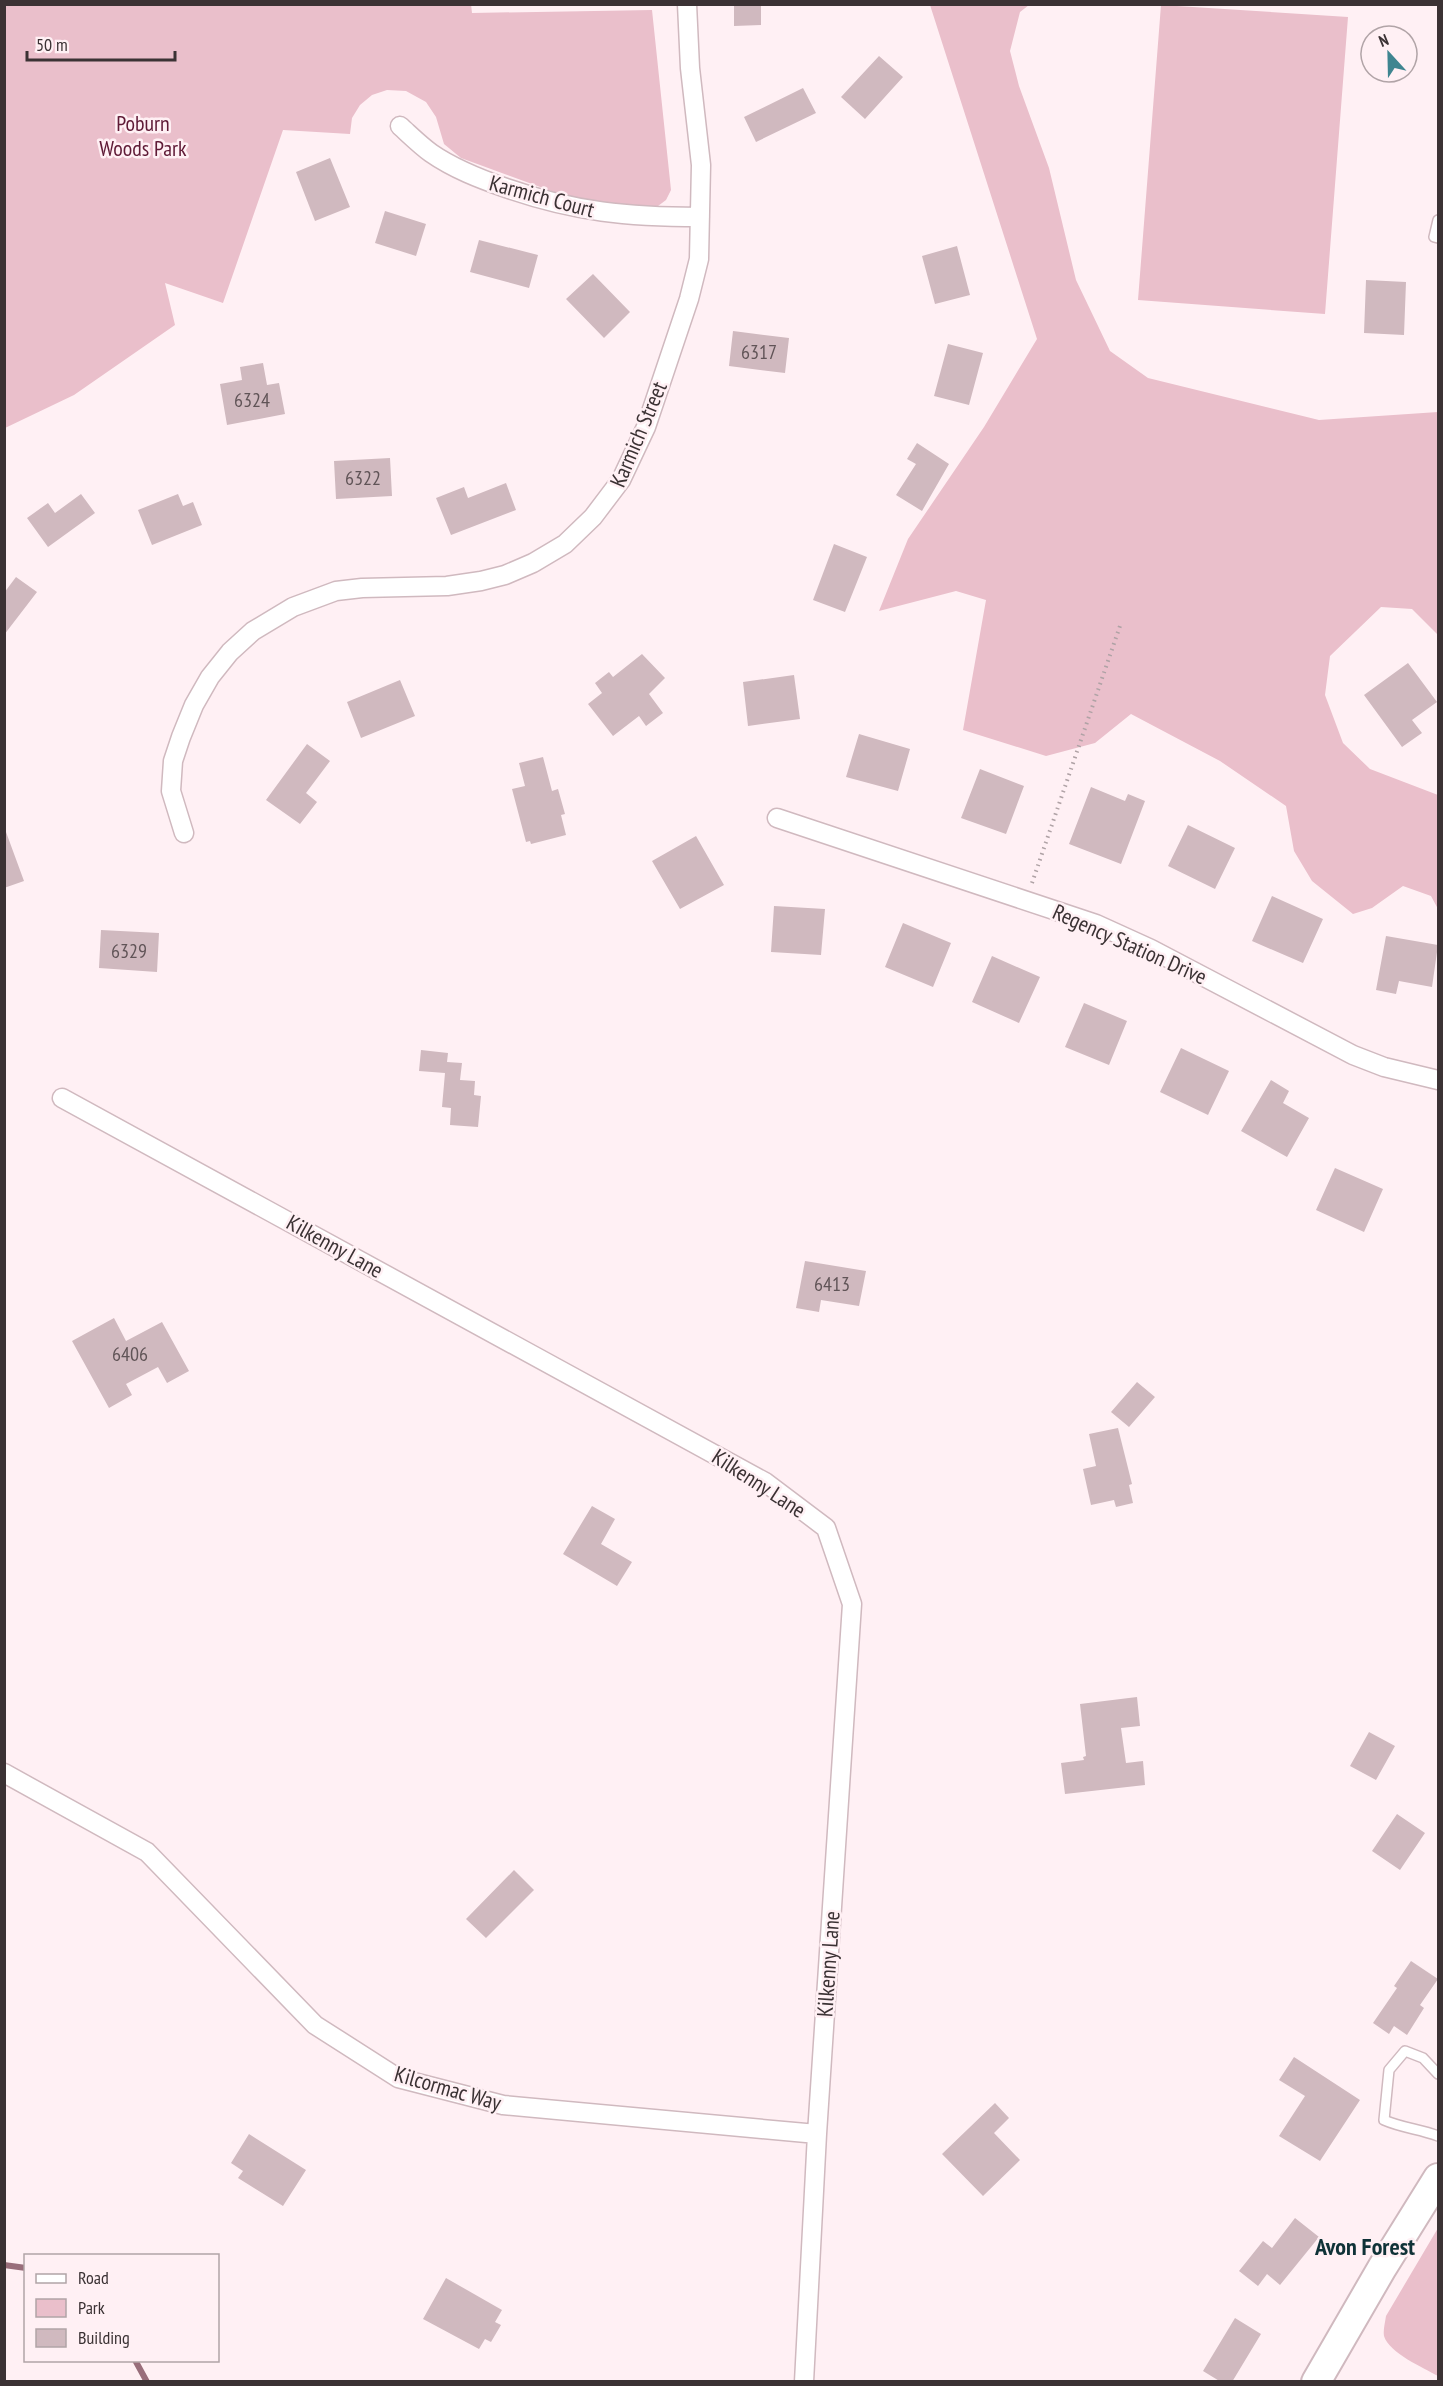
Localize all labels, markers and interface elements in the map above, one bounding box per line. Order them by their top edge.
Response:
scale bar [27,24,176,62]
north arrow [1359,24,1419,84]
text: N [1376,29,1391,51]
text: 50 m [36,33,68,56]
park label: Poburn Woods Park [99,109,187,162]
street label: Karmich Court [486,169,598,223]
house number: 6317 [741,339,777,365]
street label: Karmich Street [603,377,673,491]
house number: 6324 [234,387,270,413]
house number: 6322 [345,465,381,491]
street label: Regency Station Drive [1049,898,1211,990]
house number: 6329 [111,938,147,964]
street label: Kilkenny Lane [282,1208,388,1284]
house number: 6413 [814,1271,850,1297]
house number: 6406 [112,1341,148,1367]
street label: Kilkenny Lane [707,1442,811,1524]
street label: Kilkenny Lane [810,1910,846,2018]
street label: Kilcormac Way [391,2059,505,2117]
district label: Avon Forest [1314,2231,1415,2262]
legend [24,2254,219,2362]
text: Road [78,2266,109,2289]
text: Park [78,2296,105,2319]
text: Building [78,2326,130,2349]

